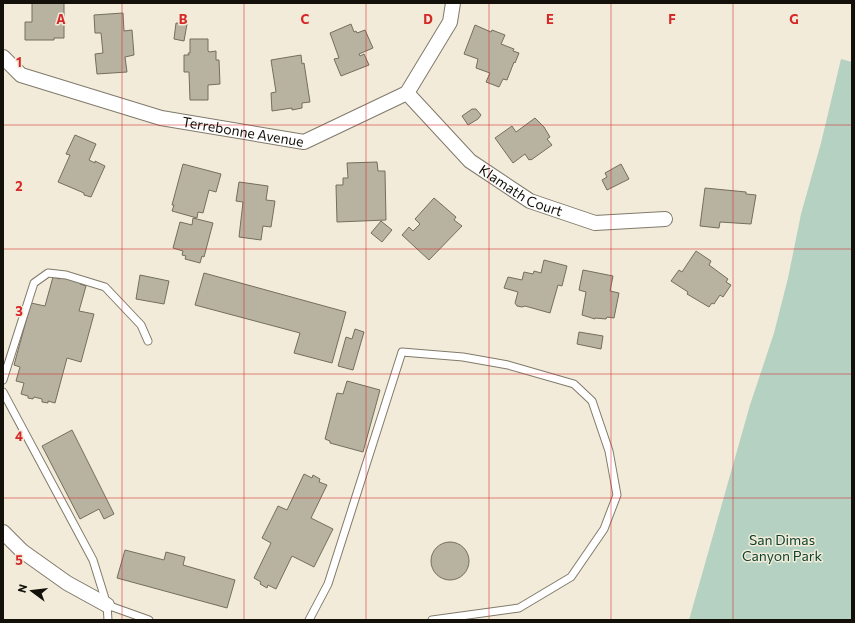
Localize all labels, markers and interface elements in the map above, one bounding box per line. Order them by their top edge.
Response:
text: A [56,11,66,27]
text: B [179,11,188,27]
text: C [301,11,310,27]
text: D [423,11,433,27]
text: E [546,11,554,27]
text: F [668,11,676,27]
text: G [789,11,799,27]
text: 1 [16,54,22,70]
street label: Terrebonne Avenue [181,113,305,150]
street label: Klamath Court [476,160,565,220]
text: 2 [15,178,23,194]
text: 3 [15,303,23,319]
text: 4 [15,428,23,444]
park label: San Dimas Canyon Park [742,531,822,564]
text: 5 [15,552,23,568]
north arrow [12,571,52,611]
text: N [15,583,29,594]

